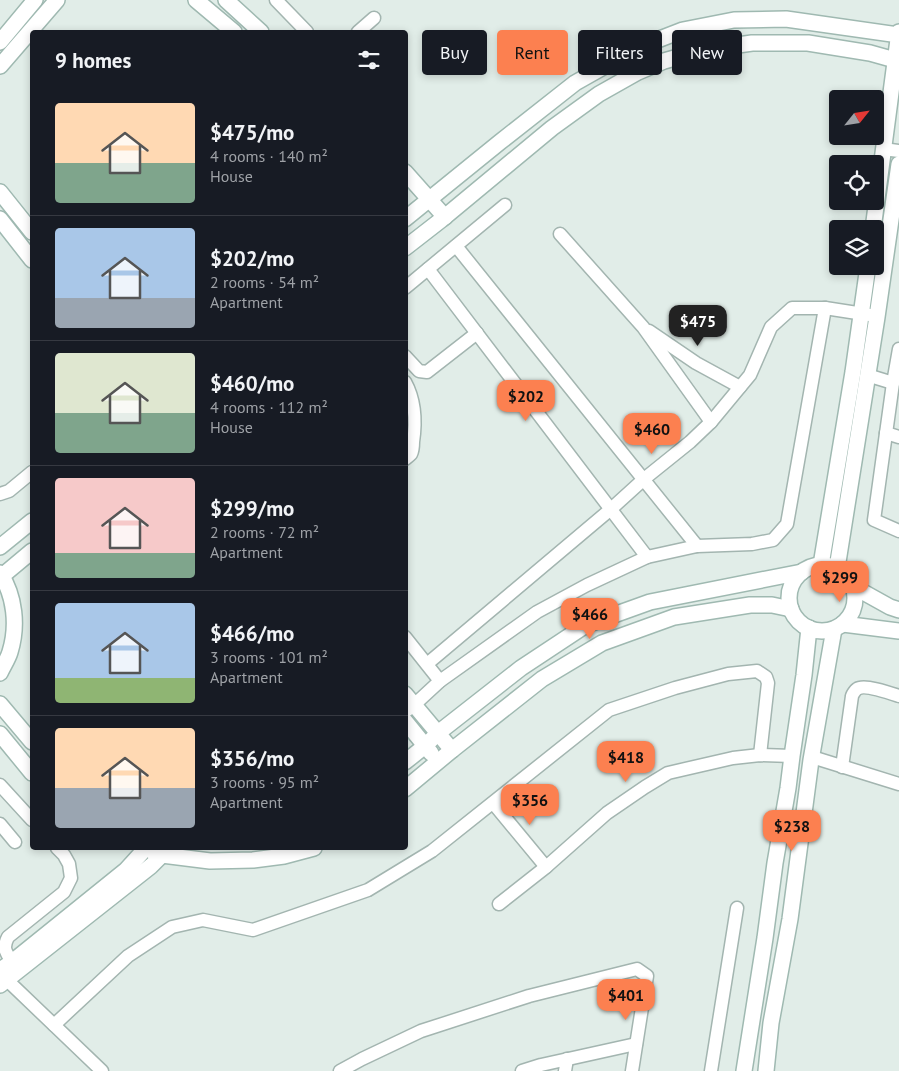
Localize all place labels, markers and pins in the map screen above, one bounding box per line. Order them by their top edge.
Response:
pin: $475 [668,304,728,347]
pin: $202 [496,380,556,422]
pin: $460 [622,412,682,455]
pin: $299 [810,560,870,603]
pin: $466 [560,598,620,640]
pin: $418 [596,740,656,783]
pin: $356 [500,784,560,826]
pin: $238 [762,810,822,852]
pin: $401 [596,978,656,1021]

